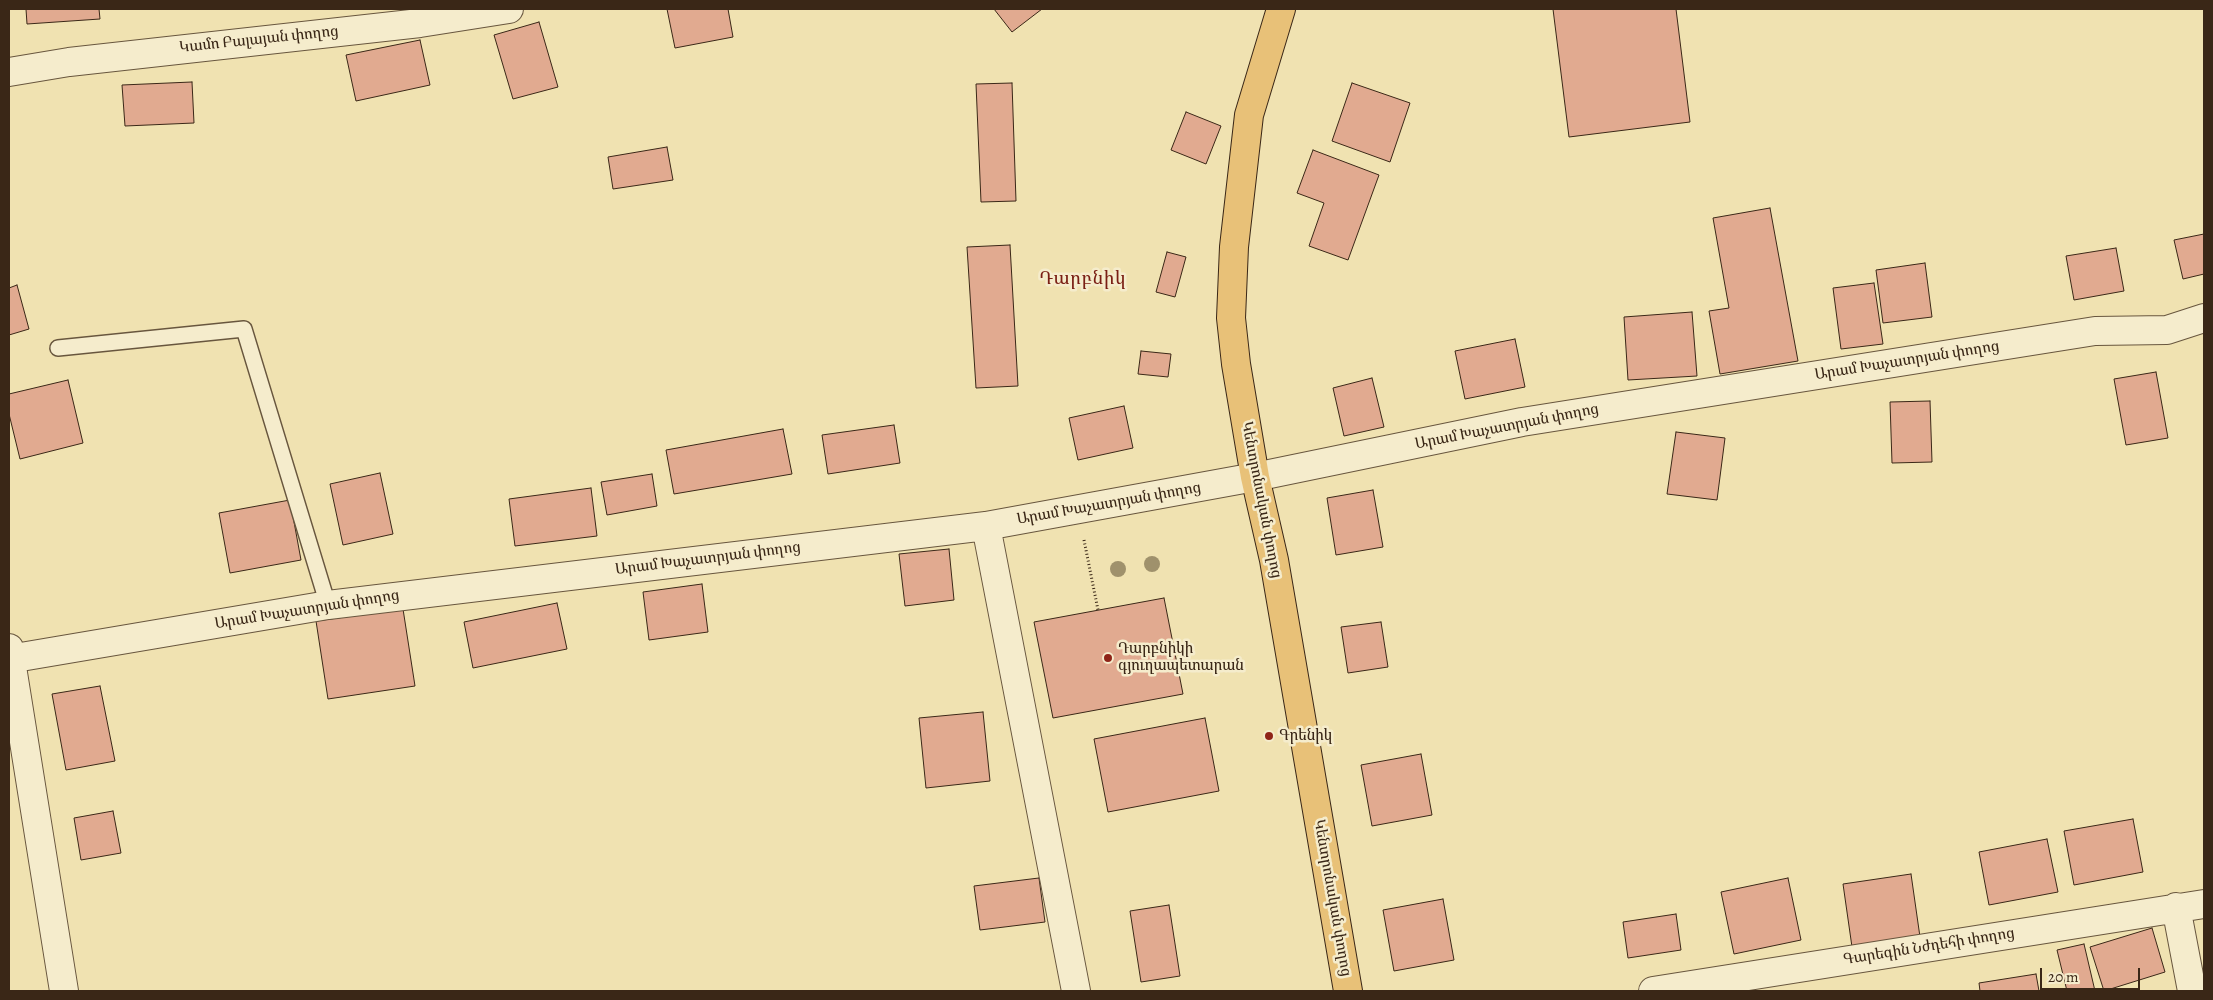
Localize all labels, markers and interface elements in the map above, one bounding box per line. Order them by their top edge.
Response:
street label: Կամո Բալայան փողոց [178,23,340,57]
district label: Դարբնիկ [1039,269,1127,291]
street label: Արամ Խաչատրյան փողոց [1813,338,2001,384]
street label: Արամ Խաչատրյան փողոց [1414,400,1600,454]
street label: Կենտրոնական փողոց [1237,420,1285,580]
street label: Արամ Խաչատրյան փողոց [1016,479,1202,529]
street label: Արամ Խաչատրյան փողոց [614,539,802,579]
street label: Արամ Խաչատրյան փողոց [213,587,401,633]
place label: Դարբնիկի գյուղապետարան [1118,640,1244,675]
marker: Դարբնիկի գյուղապետարան [1102,652,1114,664]
place label: Գրենիկ [1279,727,1332,745]
marker: Գրենիկ [1263,730,1275,742]
street label: Կենտրոնական փողոց [1309,818,1355,978]
street label: Գարեգին Նժդեհի փողոց [1842,925,2016,969]
scale bar [2043,958,2143,990]
text: 20 m [2048,967,2079,987]

